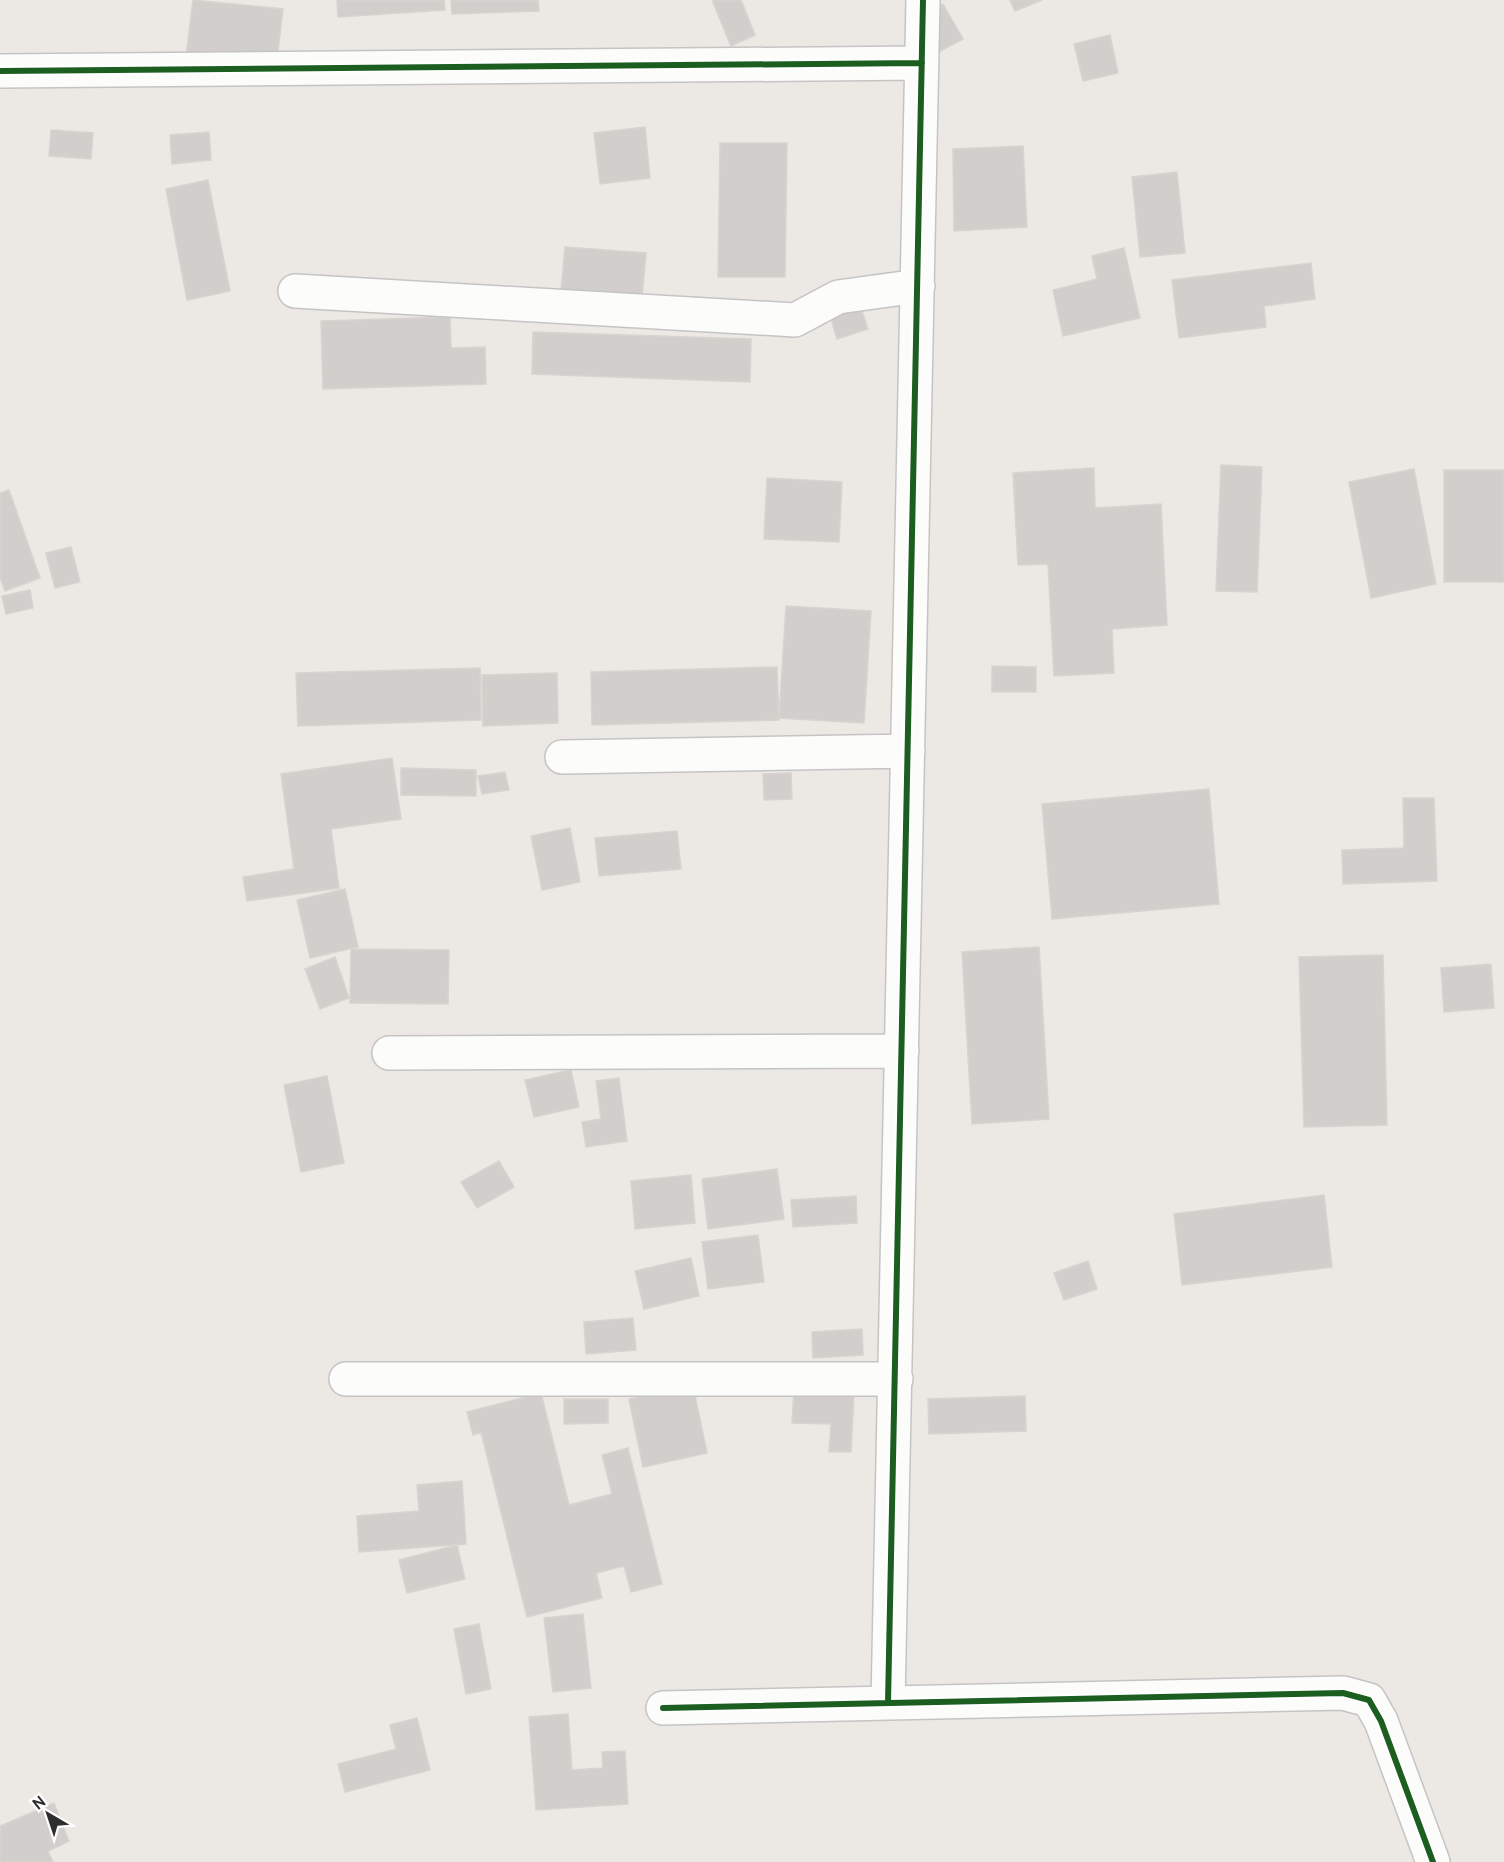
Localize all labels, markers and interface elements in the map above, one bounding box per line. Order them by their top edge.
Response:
north arrow [18,1784,78,1844]
text: N [29,1792,49,1814]

